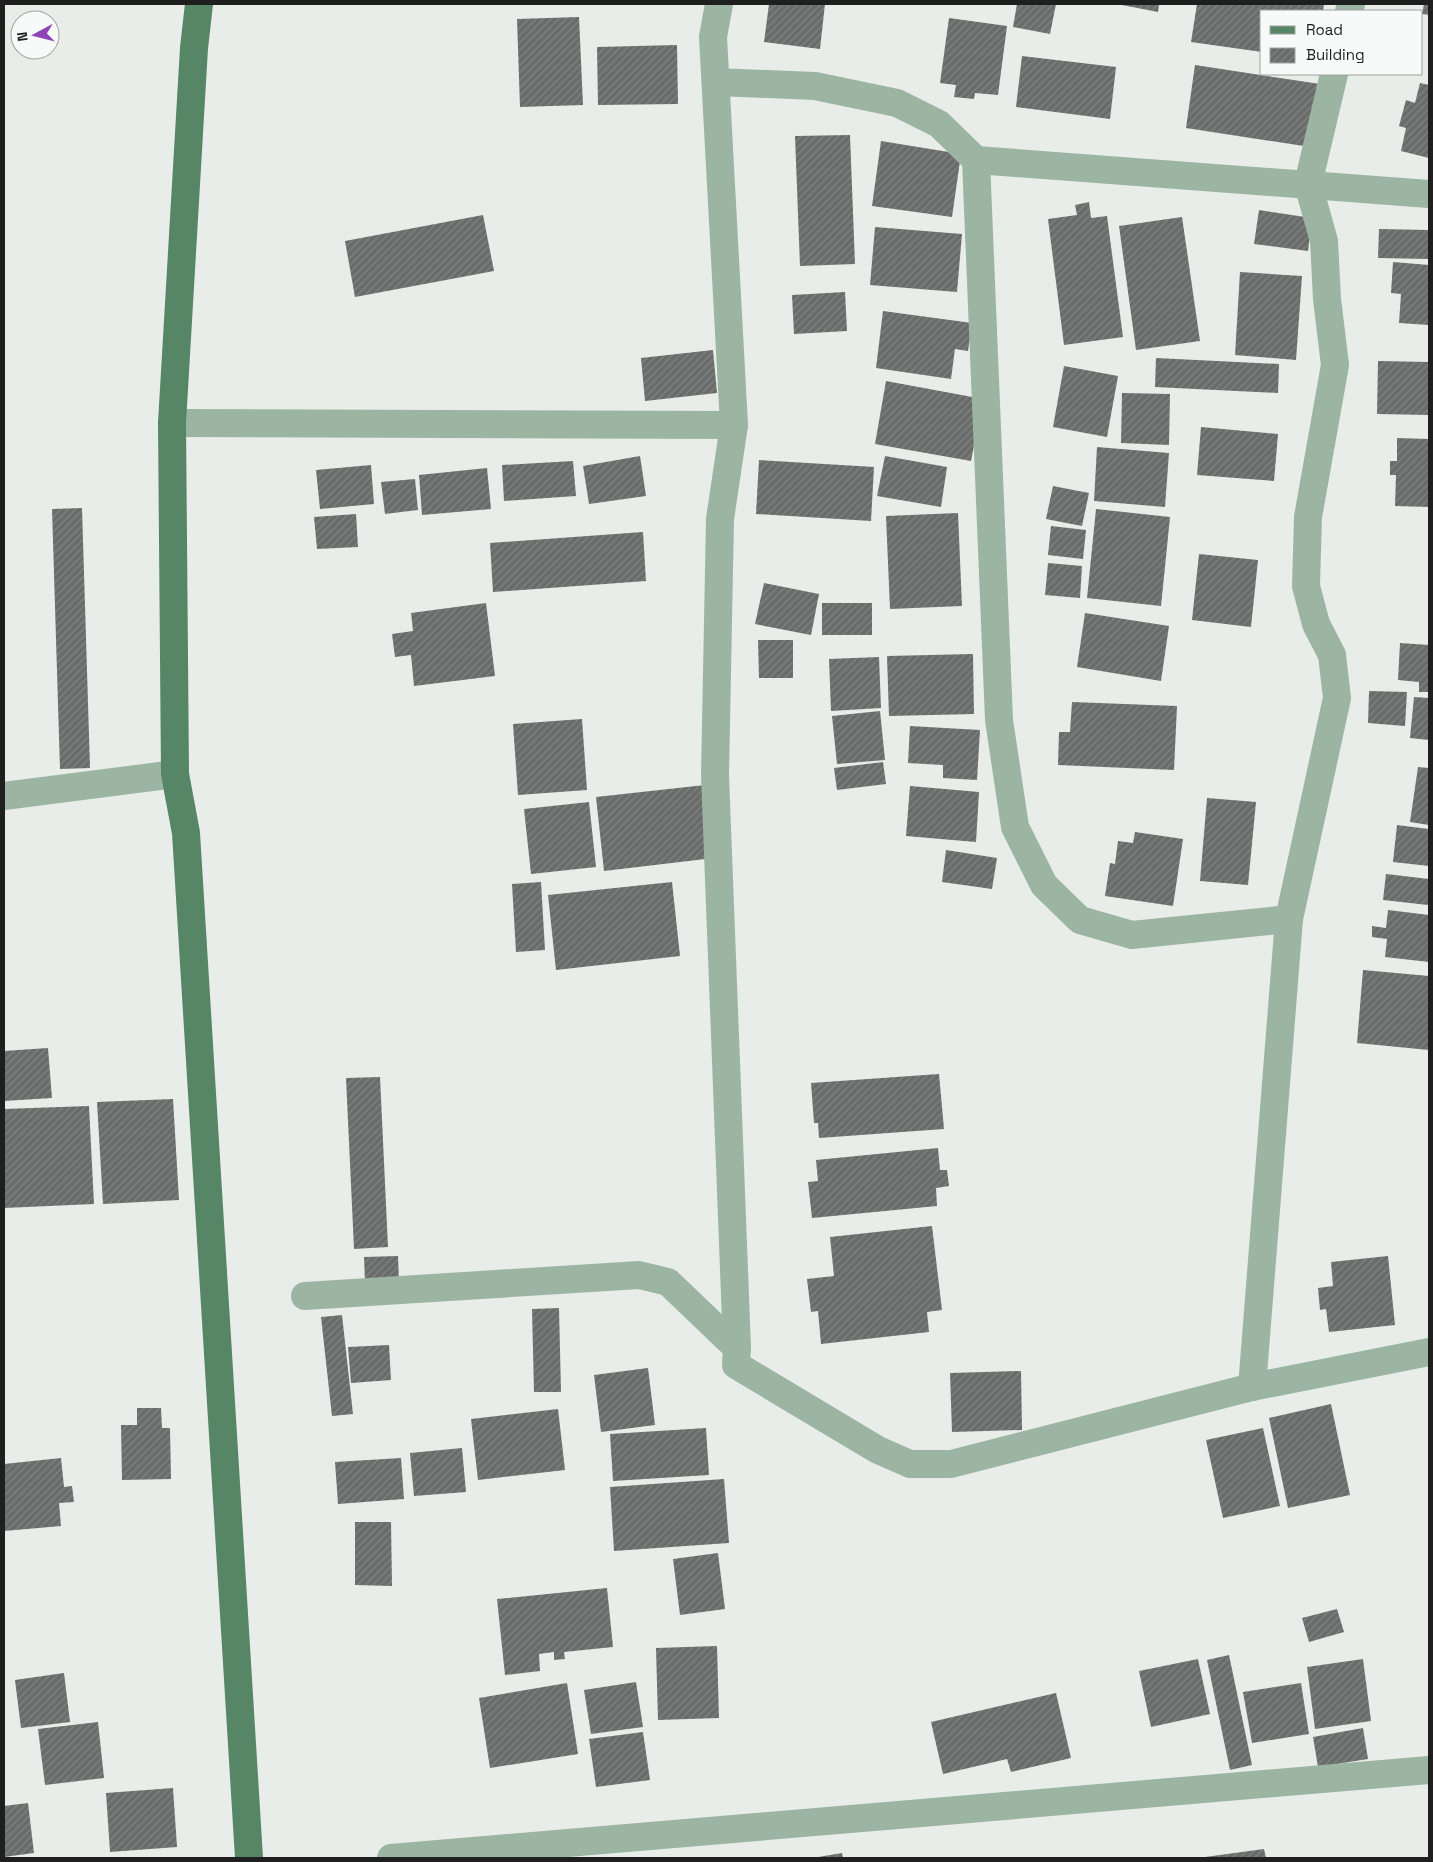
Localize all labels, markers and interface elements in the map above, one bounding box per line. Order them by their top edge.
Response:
north arrow [10,10,60,60]
legend [1260,10,1423,75]
text: Road [1306,20,1343,39]
text: N [13,31,32,42]
text: Building [1306,45,1365,64]

